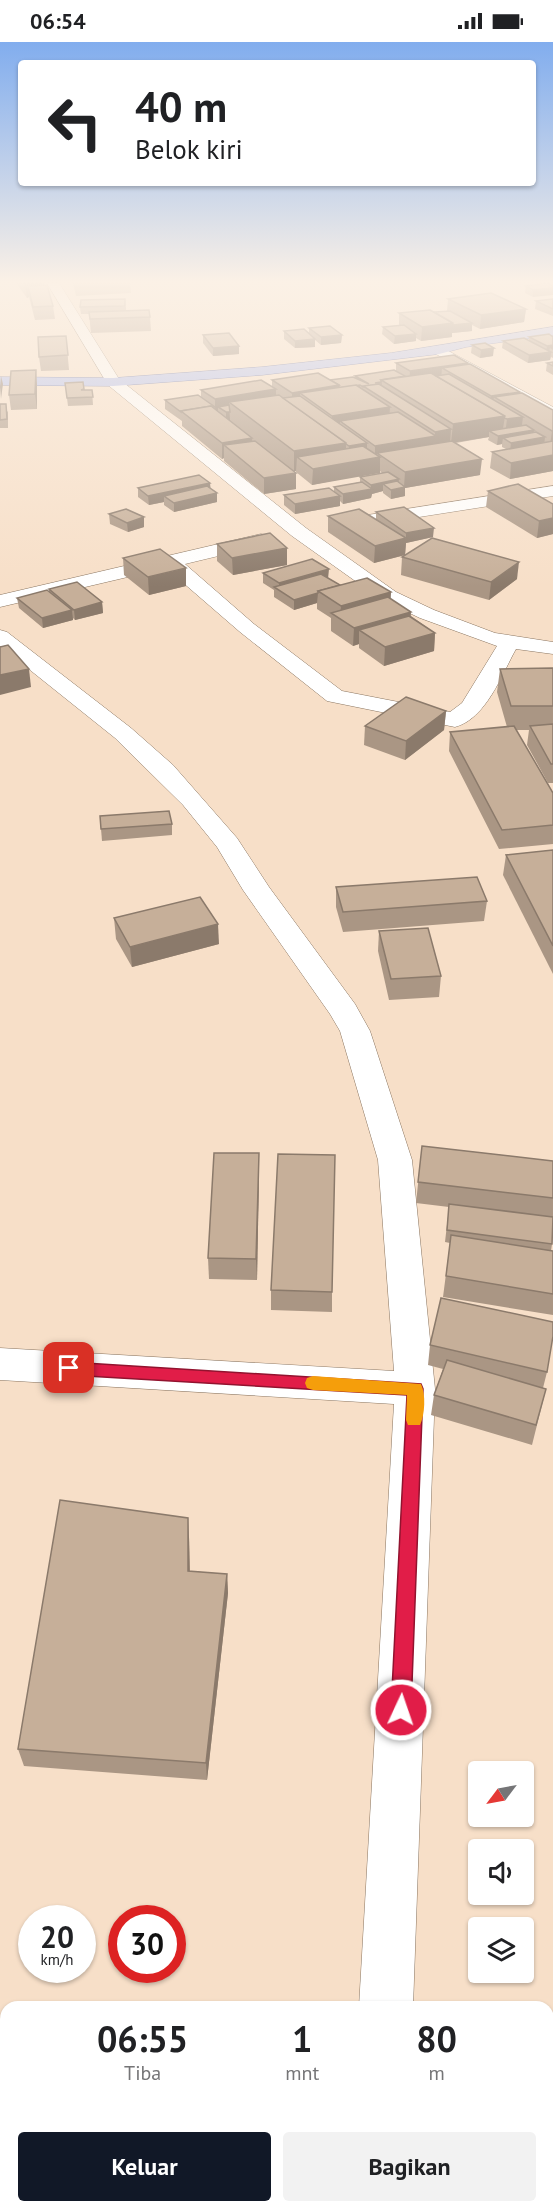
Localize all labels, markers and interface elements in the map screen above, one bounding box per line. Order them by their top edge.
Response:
text: 06:54 [30,7,86,35]
text: 40 m [135,79,227,134]
icon: left [36,84,114,162]
text: Belok kiri [135,132,243,166]
pin [43,1342,94,1393]
icon: arrive [52,1351,85,1384]
position arrow [369,1678,433,1742]
north arrow [468,1761,534,1827]
map controls [468,1761,534,1983]
button: sound [468,1839,534,1905]
speed limit sign: 30 [108,1905,186,1983]
text: 20 [40,1917,74,1956]
button: layers [468,1917,534,1983]
text: km/h [41,1950,73,1969]
text: 06:55 [97,2015,188,2062]
text: 1 [292,2015,312,2062]
text: 80 [416,2015,457,2062]
text: Tiba [124,2060,161,2086]
text: mnt [285,2060,319,2086]
text: m [428,2060,445,2086]
button: Keluar [18,2132,271,2201]
button: Bagikan [283,2132,536,2201]

